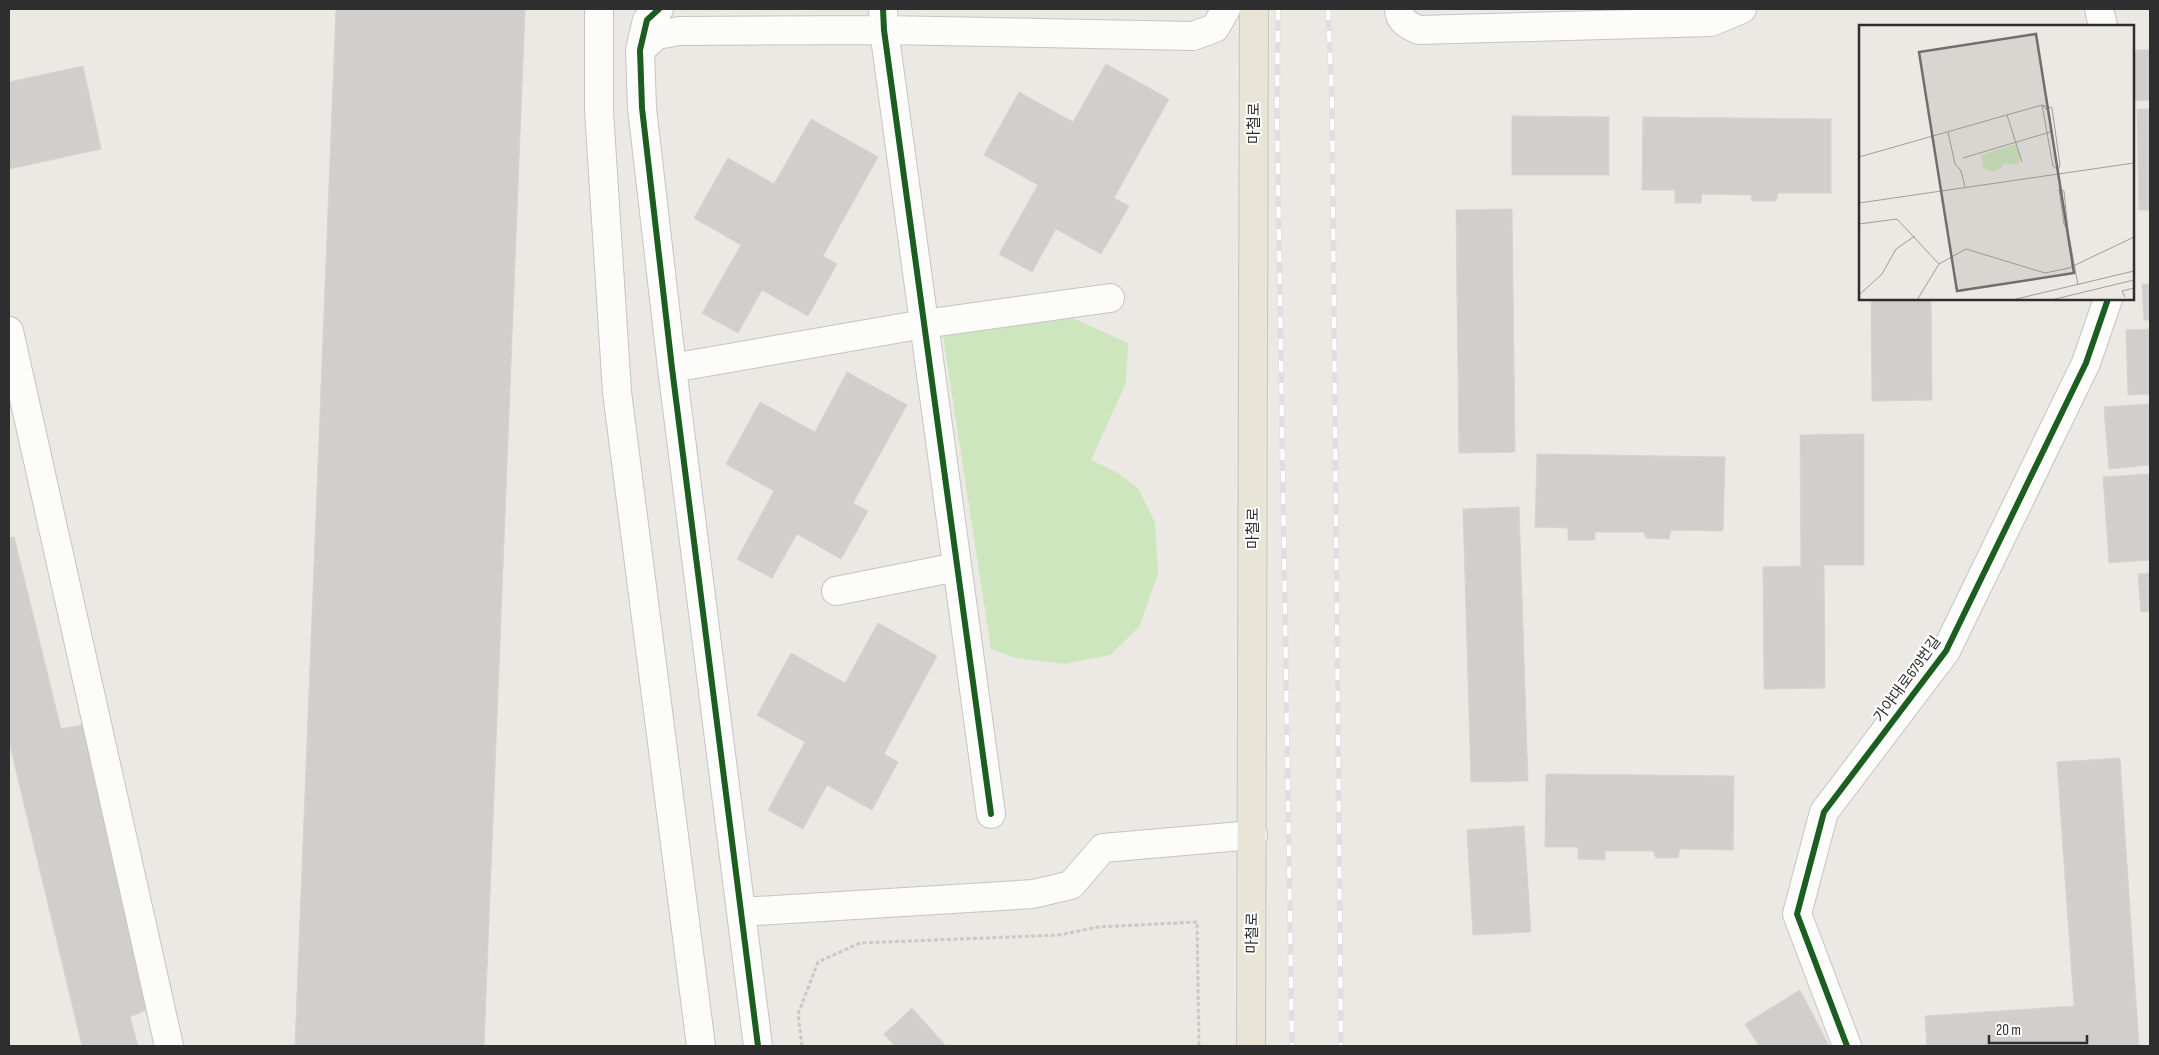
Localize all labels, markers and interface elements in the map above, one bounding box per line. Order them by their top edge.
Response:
inset map [1859,25,2134,300]
street label: 마철로 [1245,102,1264,144]
street label: 마철로 [1244,507,1263,549]
street label: 가야대로679번길 [1870,632,1945,726]
street label: 마철로 [1243,912,1262,954]
scale bar [1989,1012,2086,1044]
text: 20 m [1996,1021,2021,1040]

